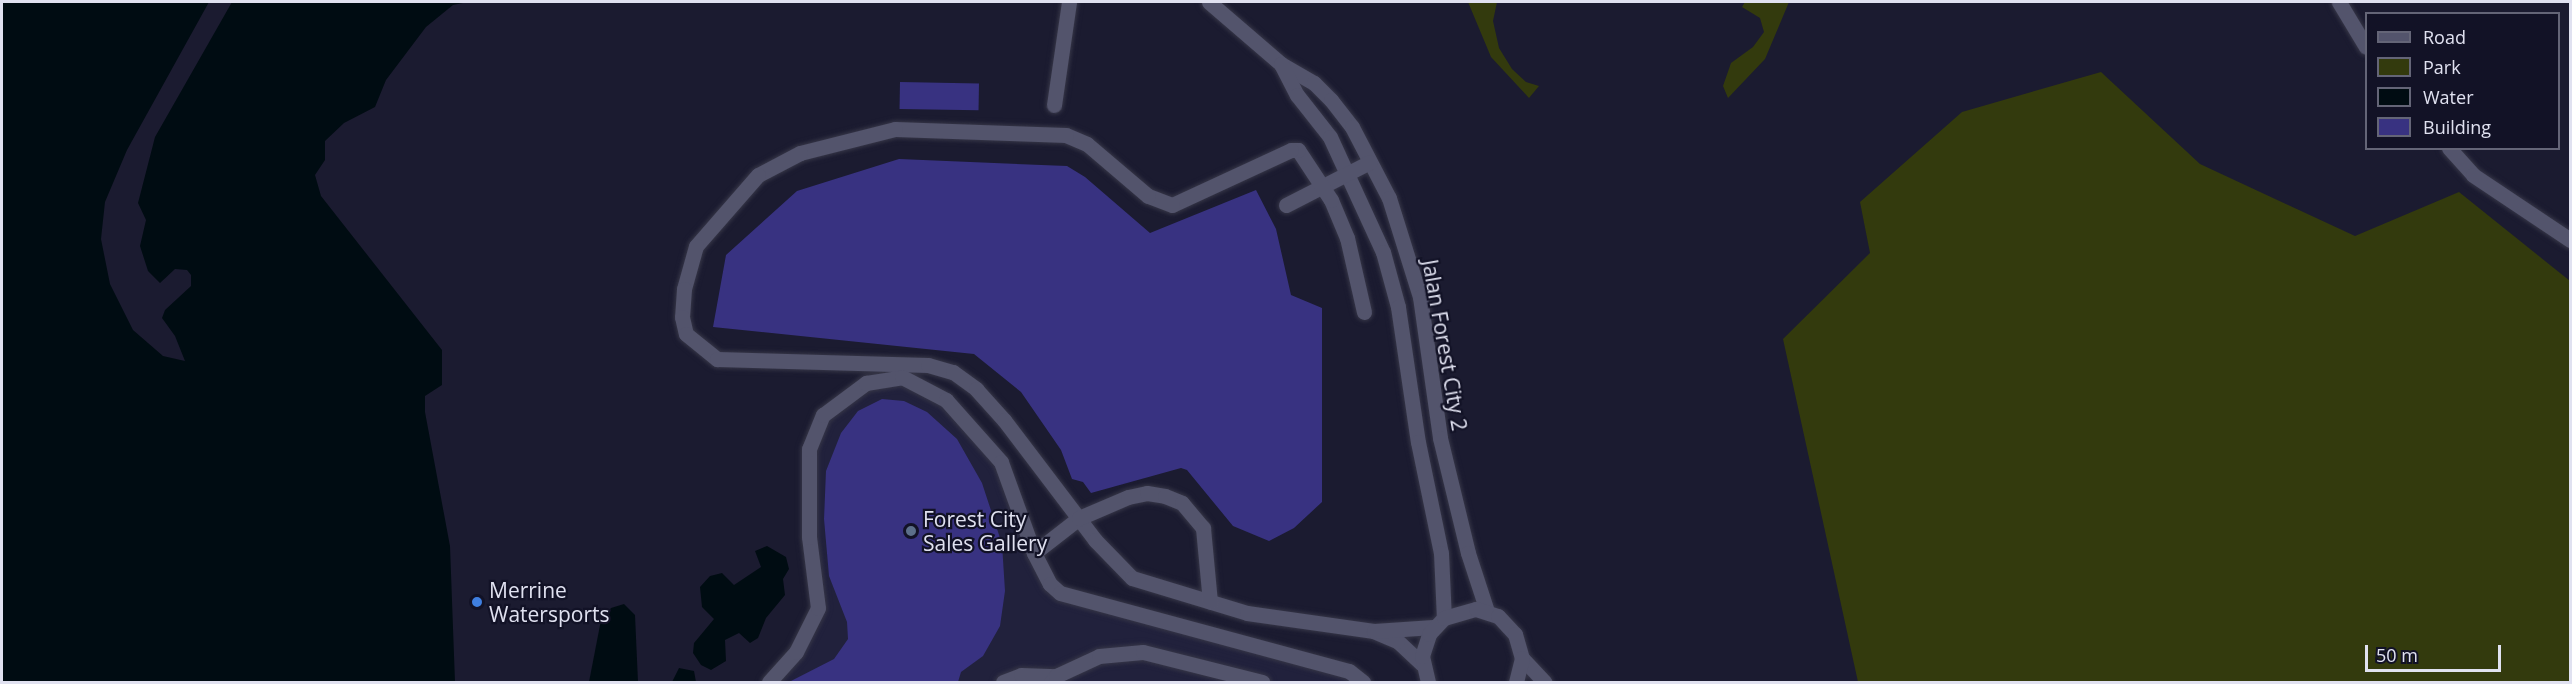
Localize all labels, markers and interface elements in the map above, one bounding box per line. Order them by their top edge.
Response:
legend [2365,12,2560,150]
text: Road [2423,25,2466,49]
text: Park [2423,55,2461,79]
text: Water [2423,85,2474,109]
text: Building [2423,115,2491,139]
street label: Jalan Forest City 2 [1418,257,1472,433]
place label: Forest City Sales Gallery [923,506,1047,556]
marker: Forest City Sales Gallery [904,524,918,538]
place label: Merrine Watersports [489,577,609,627]
marker: Merrine Watersports [470,595,484,609]
scale bar [2368,633,2504,671]
text: 50 m [2376,643,2418,667]

